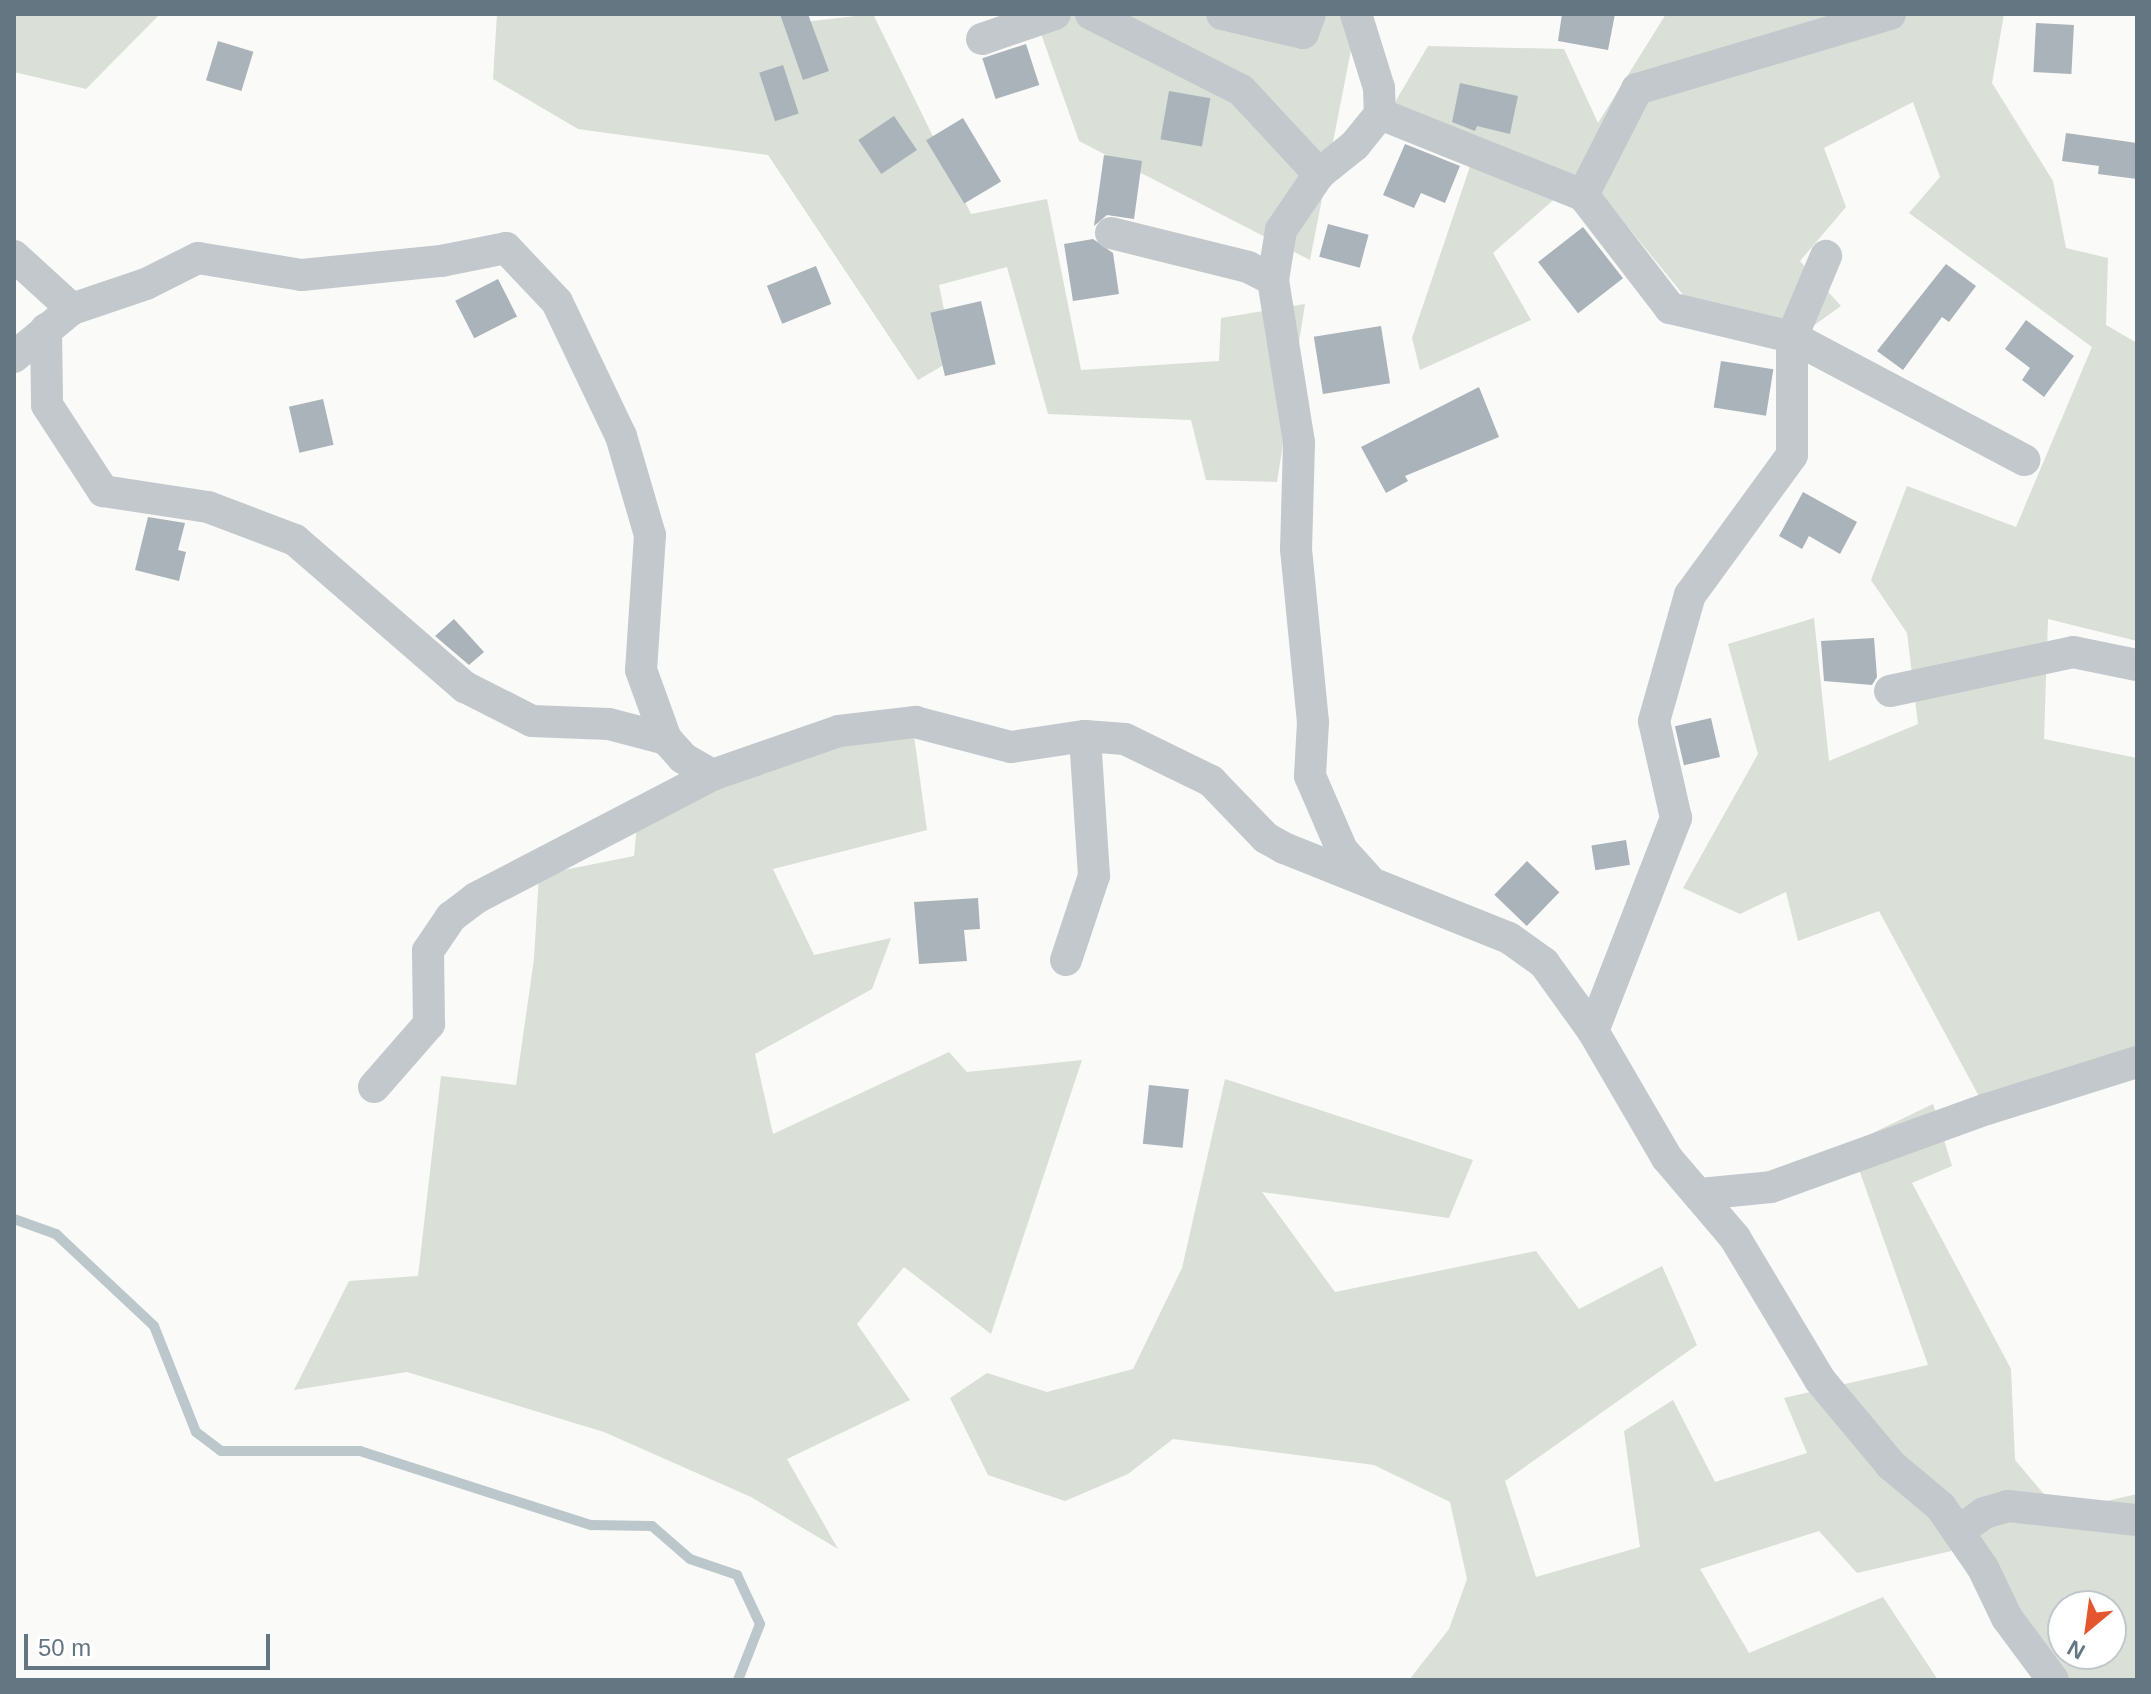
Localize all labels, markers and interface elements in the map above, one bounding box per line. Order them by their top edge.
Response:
north arrow [2047,1590,2127,1670]
scale bar [28,1618,274,1668]
text: 50 m [38,1634,91,1661]
text: N [2063,1635,2089,1664]

